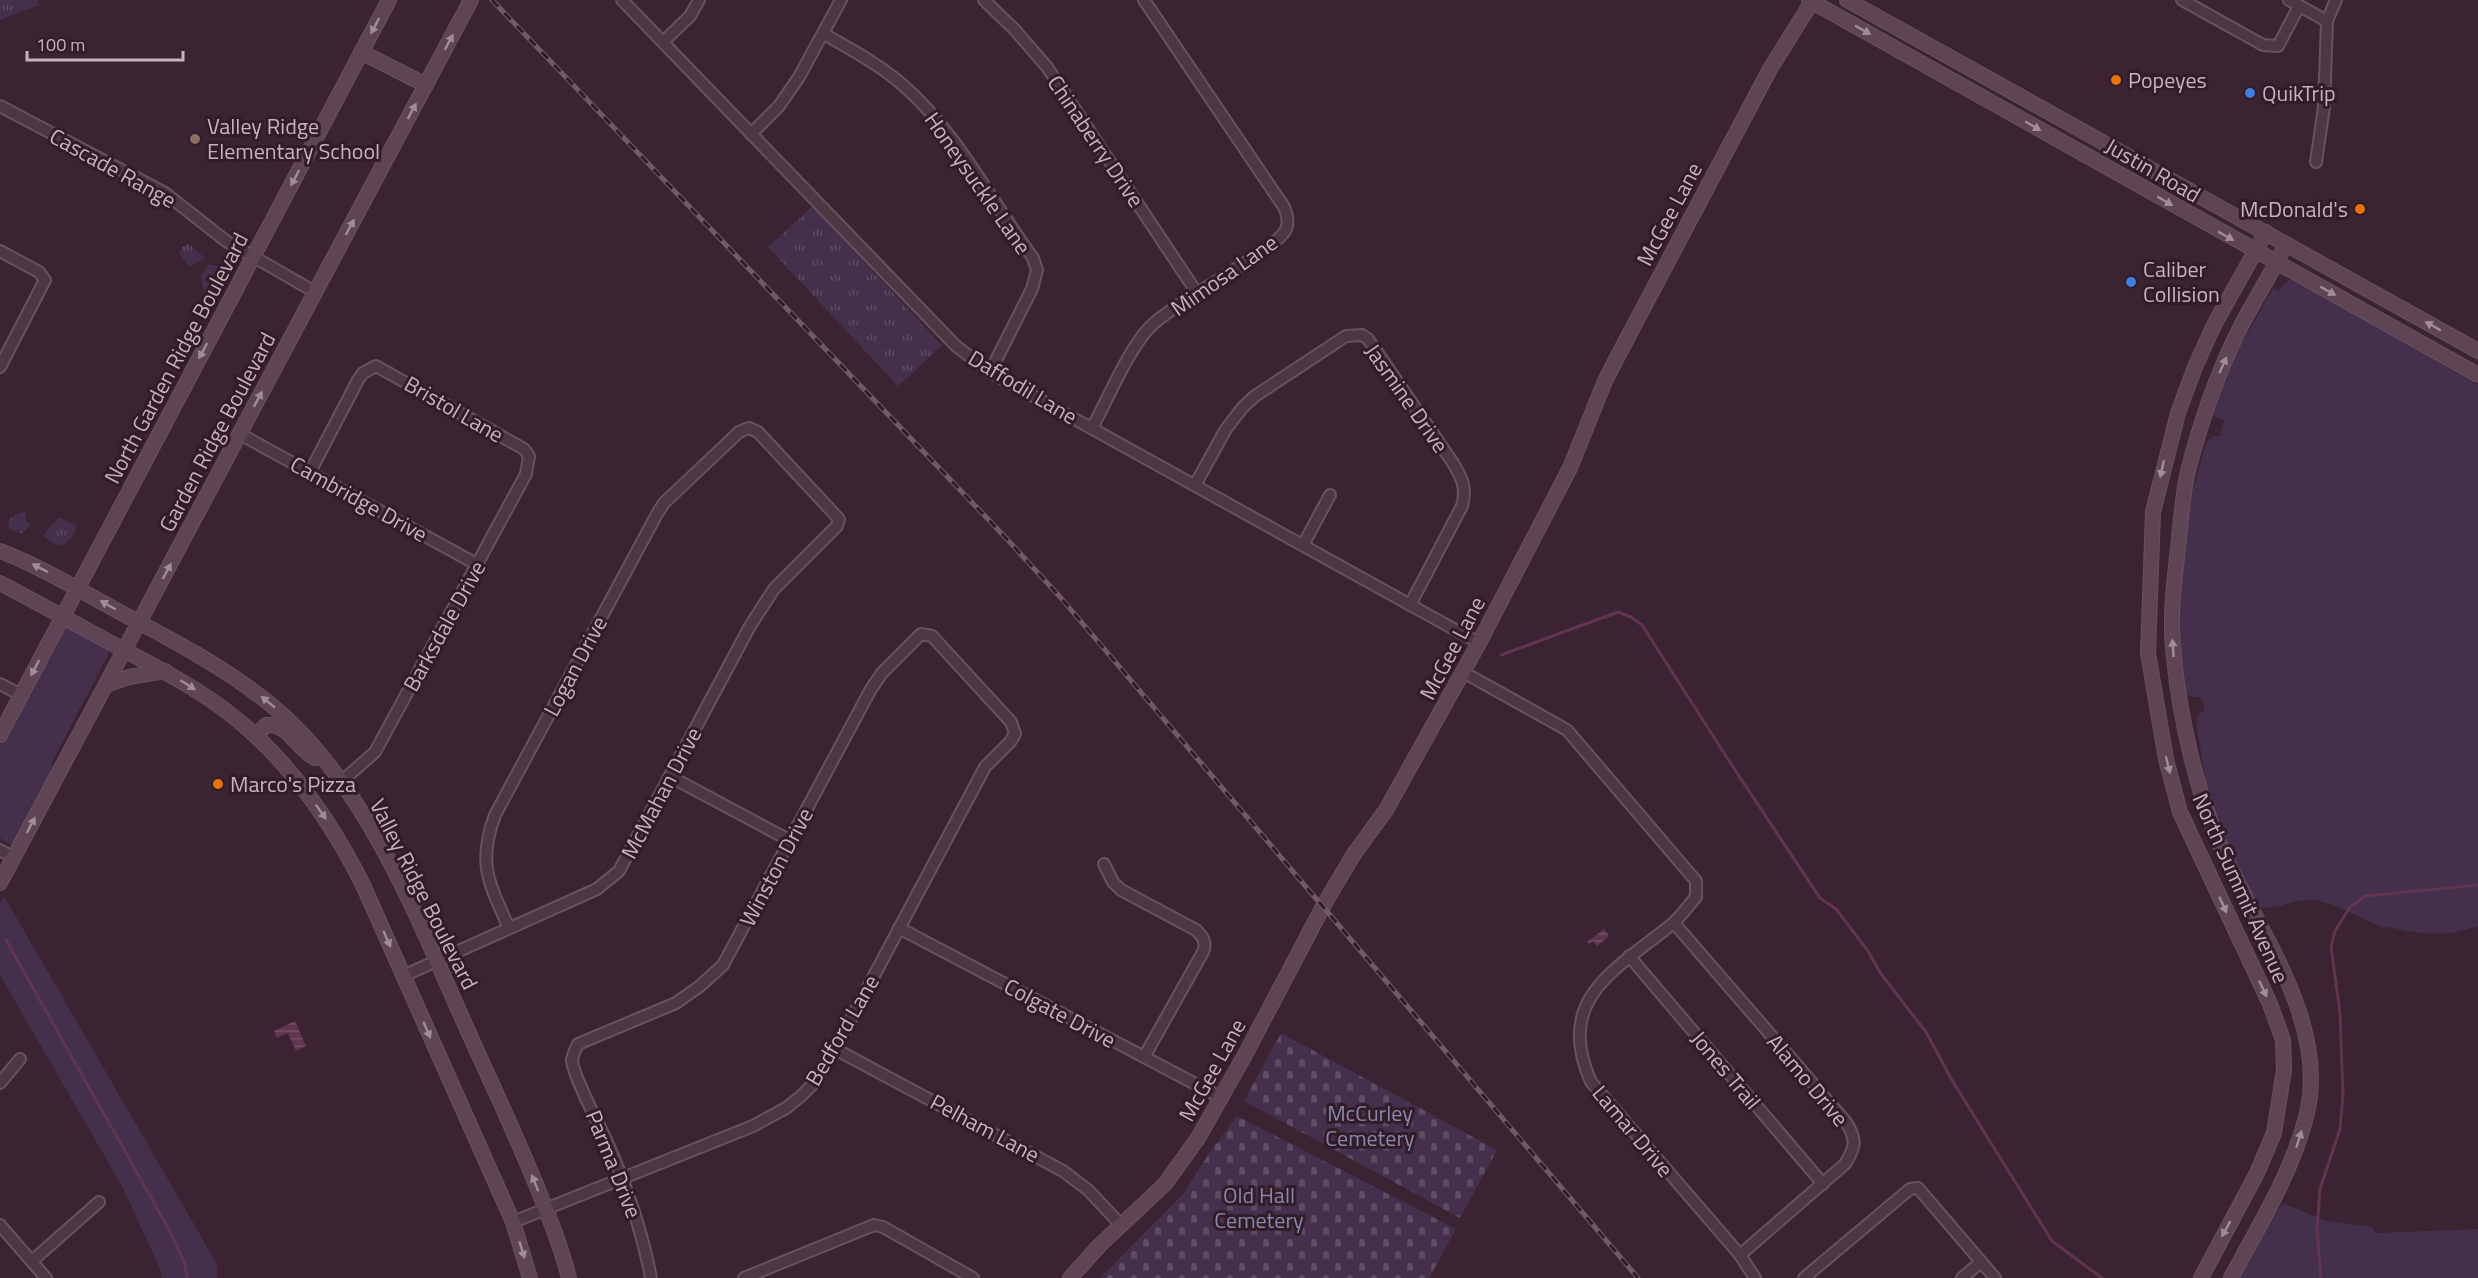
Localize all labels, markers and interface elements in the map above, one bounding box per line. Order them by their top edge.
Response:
one-way arrow [370,18,380,35]
scale bar [27,24,183,62]
one-way arrow [1855,25,1872,35]
text: 100 m [36,31,85,58]
one-way arrow [444,34,454,51]
place label: Popeyes [2128,63,2207,97]
street label: Chinaberry Drive [1039,68,1153,214]
marker: Popeyes [2109,73,2123,87]
place label: QuikTrip [2262,76,2336,110]
marker: QuikTrip [2243,86,2257,100]
one-way arrow [407,103,417,120]
street label: Honeysuckle Lane [916,105,1040,261]
place label: Valley Ridge Elementary School [207,109,380,168]
street label: Cascade Range [43,119,183,217]
one-way arrow [2025,121,2042,131]
street label: Justin Road [2099,129,2207,211]
marker: Valley Ridge Elementary School [188,132,202,146]
street label: McGee Lane [1627,156,1711,272]
one-way arrow [290,170,300,187]
place label: McDonald's [2240,192,2348,226]
one-way arrow [2157,196,2174,206]
marker: McDonald's [2353,202,2367,216]
one-way arrow [345,218,355,235]
street label: Mimosa Lane [1164,226,1284,324]
street label: North Garden Ridge Boulevard [99,228,253,488]
one-way arrow [2218,230,2234,241]
place label: Caliber Collision [2143,252,2220,311]
marker: Caliber Collision [2124,275,2138,289]
one-way arrow [2320,286,2337,296]
one-way arrow [2424,321,2441,331]
street label: Garden Ridge Boulevard [153,328,281,536]
street label: Jasmine Drive [1357,336,1457,460]
street label: Daffodil Lane [962,341,1084,433]
one-way arrow [199,342,208,359]
one-way arrow [2218,356,2228,374]
street label: Bristol Lane [398,367,510,451]
one-way arrow [253,390,263,407]
street label: Cambridge Drive [284,447,434,551]
one-way arrow [2157,460,2166,479]
street label: Barksdale Drive [394,554,494,698]
one-way arrow [162,562,171,579]
one-way arrow [31,563,48,572]
street label: McGee Lane [1410,590,1494,706]
one-way arrow [100,600,116,611]
street label: Logan Drive [534,610,616,722]
one-way arrow [2168,638,2178,657]
one-way arrow [30,660,40,677]
one-way arrow [180,679,196,690]
one-way arrow [260,697,275,709]
street label: McMahan Drive [612,721,710,865]
one-way arrow [2163,756,2173,774]
place label: Marco's Pizza [230,767,356,801]
marker: Marco's Pizza [211,777,225,791]
street label: North Summit Avenue [2184,787,2298,989]
street label: Valley Ridge Boulevard [361,793,487,995]
street label: Winston Drive [730,801,822,933]
one-way arrow [315,804,327,820]
one-way arrow [26,816,36,833]
one-way arrow [2219,896,2228,913]
one-way arrow [383,930,392,948]
street label: Bedford Lane [796,968,888,1092]
street label: Colgate Drive [998,969,1122,1057]
one-way arrow [2258,980,2267,997]
street label: McGee Lane [1170,1012,1254,1128]
one-way arrow [422,1021,432,1039]
street label: Jones Trail [1683,1023,1769,1117]
street label: Alamo Drive [1759,1026,1857,1134]
street label: Lamar Drive [1584,1077,1682,1185]
street label: Pelham Lane [924,1085,1046,1171]
park label: McCurley Cemetery [1325,1096,1415,1155]
street label: Parma Drive [577,1105,651,1223]
one-way arrow [2294,1130,2304,1148]
one-way arrow [530,1174,540,1192]
park label: Old Hall Cemetery [1214,1178,1304,1237]
one-way arrow [2221,1221,2231,1238]
one-way arrow [518,1241,527,1259]

